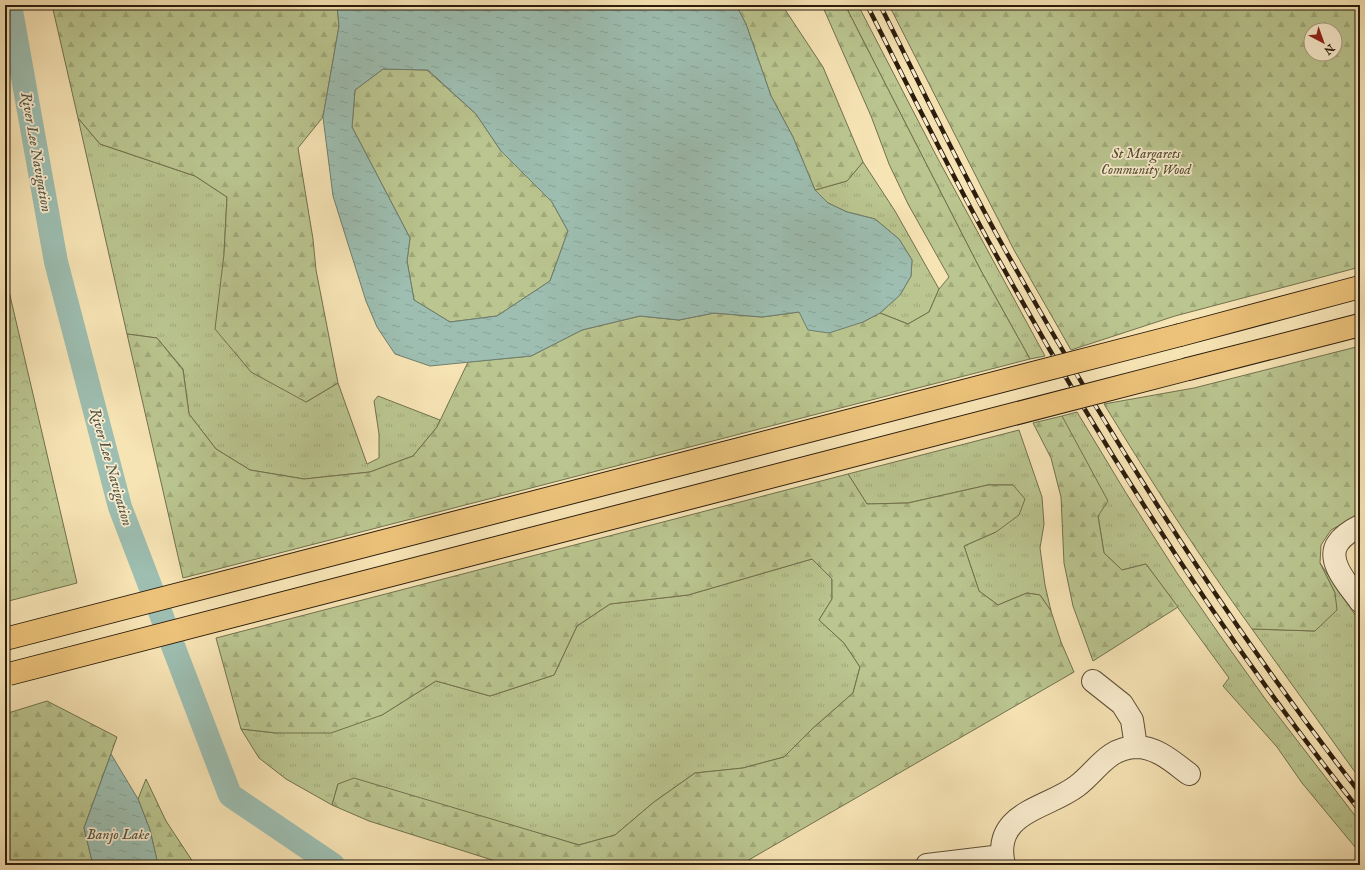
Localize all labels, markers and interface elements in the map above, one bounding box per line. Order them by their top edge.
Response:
north arrow [1303,22,1343,62]
text: N [1320,40,1338,58]
water label: River Lee Navigation [15,90,56,214]
park label: St Margarets Community Wood [1101,145,1192,179]
water label: River Lee Navigation [84,406,137,528]
water label: Banjo Lake [86,825,150,844]

